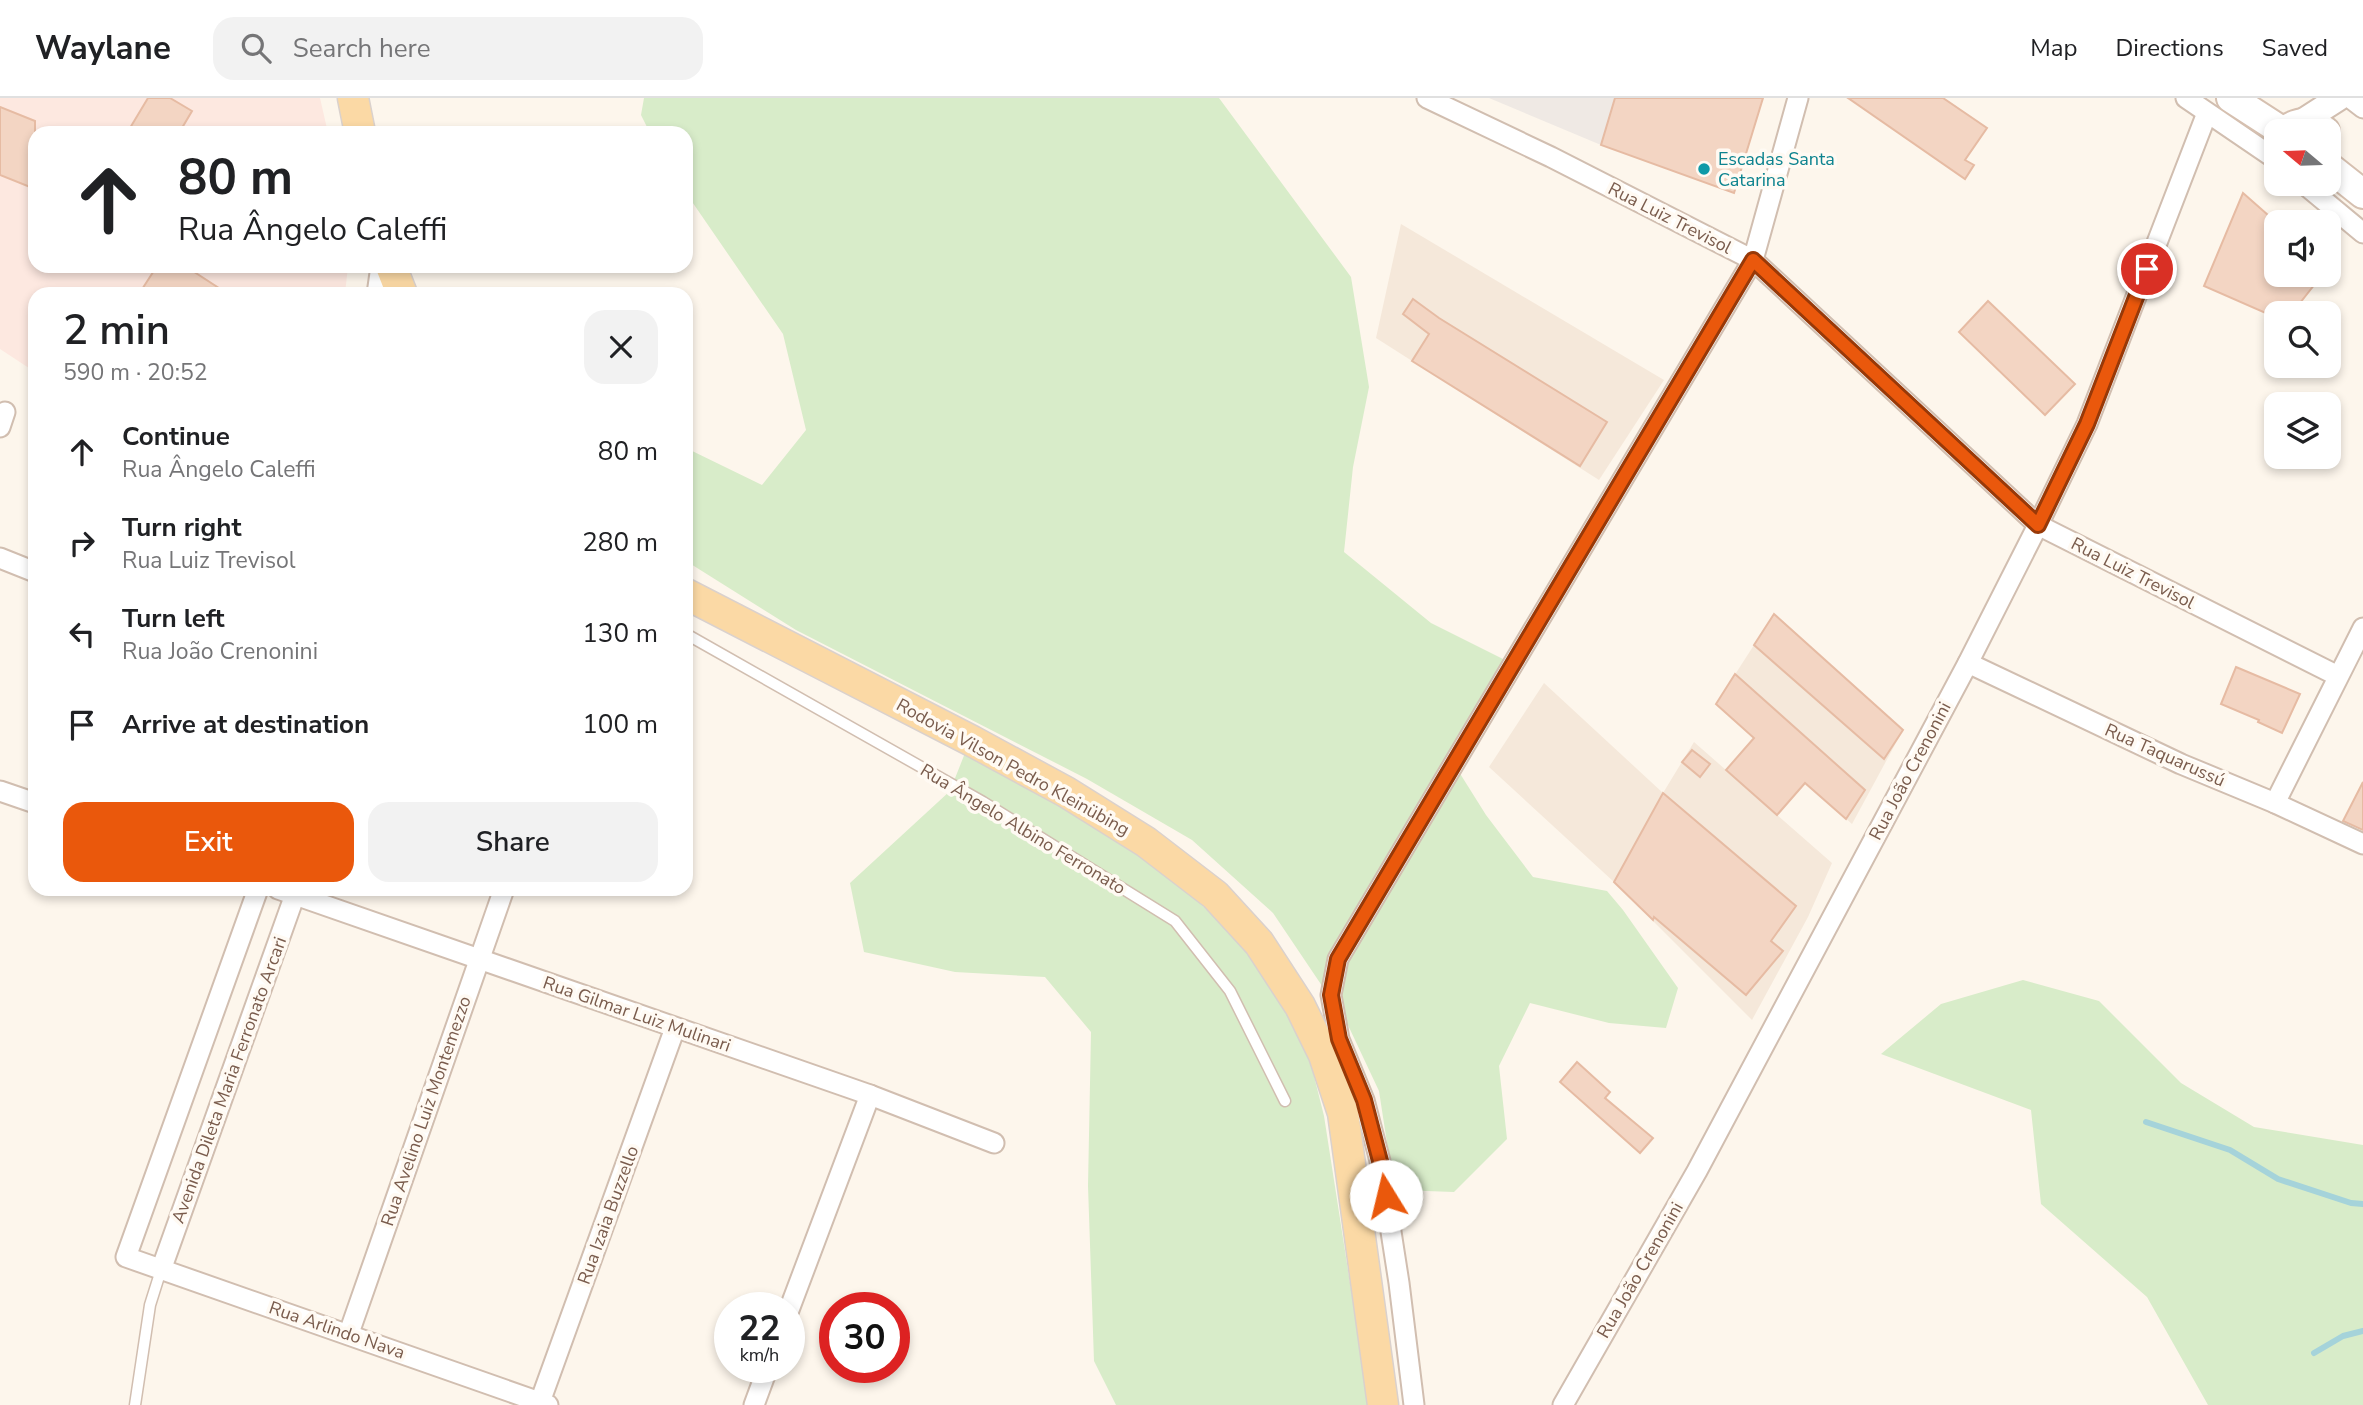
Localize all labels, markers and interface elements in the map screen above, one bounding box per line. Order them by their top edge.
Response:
search box [213,17,703,80]
text: Waylane [35,26,171,71]
icon: search [237,29,275,67]
text: Search here [293,31,431,66]
text: Map [2030,32,2077,64]
text: Directions [2115,32,2224,64]
text: Saved [2262,32,2328,64]
north arrow [2264,119,2342,196]
map controls [2264,119,2341,469]
text: 80 m [178,144,293,211]
place label: Escadas Santa Catarina [1718,147,1835,192]
icon: ahead [63,154,154,245]
marker: Escadas Santa Catarina [1696,161,1712,177]
street label: Rua Luiz Trevisol [1604,176,1737,260]
text: Rua Ângelo Caleffi [178,208,447,251]
button: sound [2264,210,2341,287]
pin [2117,239,2177,299]
icon: arrive [2128,250,2166,288]
button: search [2264,301,2341,378]
text: 2 min [63,302,170,359]
button: close [584,310,658,384]
text: 590 m · 20:52 [63,357,208,388]
button: layers [2264,392,2341,469]
text: Continue [122,419,230,454]
icon: ahead [63,433,101,471]
text: 80 m [598,434,658,469]
text: Rua Ângelo Caleffi [122,454,316,485]
text: Turn right [122,510,241,545]
icon: right [63,524,101,562]
text: 280 m [582,525,658,560]
street label: Rua Luiz Trevisol [2067,531,2200,615]
text: Rua Luiz Trevisol [122,545,296,576]
text: Turn left [122,601,225,636]
icon: left [63,615,101,653]
text: 130 m [582,616,658,651]
text: Rua João Crenonini [122,636,318,667]
street label: Rodovia Vilson Pedro Kleinübing [892,693,1134,841]
street label: Rua João Crenonini [1863,698,1957,844]
icon: arrive [63,706,101,744]
text: Arrive at destination [122,707,369,742]
text: 100 m [582,707,658,742]
street label: Rua Taquarussú [2101,718,2229,792]
street label: Rua Ângelo Albino Ferronato [916,758,1130,900]
button: Exit [63,802,354,882]
button: Share [368,802,658,882]
street label: Avenida Dileta Maria Ferronato Arcari [166,933,292,1227]
street label: Rua Gilmar Luiz Mulinari [540,971,734,1057]
street label: Rua Avelino Luiz Montemezzo [375,993,477,1229]
street label: Rua Izaia Buzzello [572,1142,644,1288]
position arrow [1349,1159,1423,1233]
street label: Rua João Crenonini [1591,1198,1689,1342]
speed limit sign: 30 [819,1292,910,1383]
street label: Rua Arlindo Nava [266,1296,408,1364]
text: 22 [738,1305,781,1352]
text: km/h [740,1343,779,1367]

